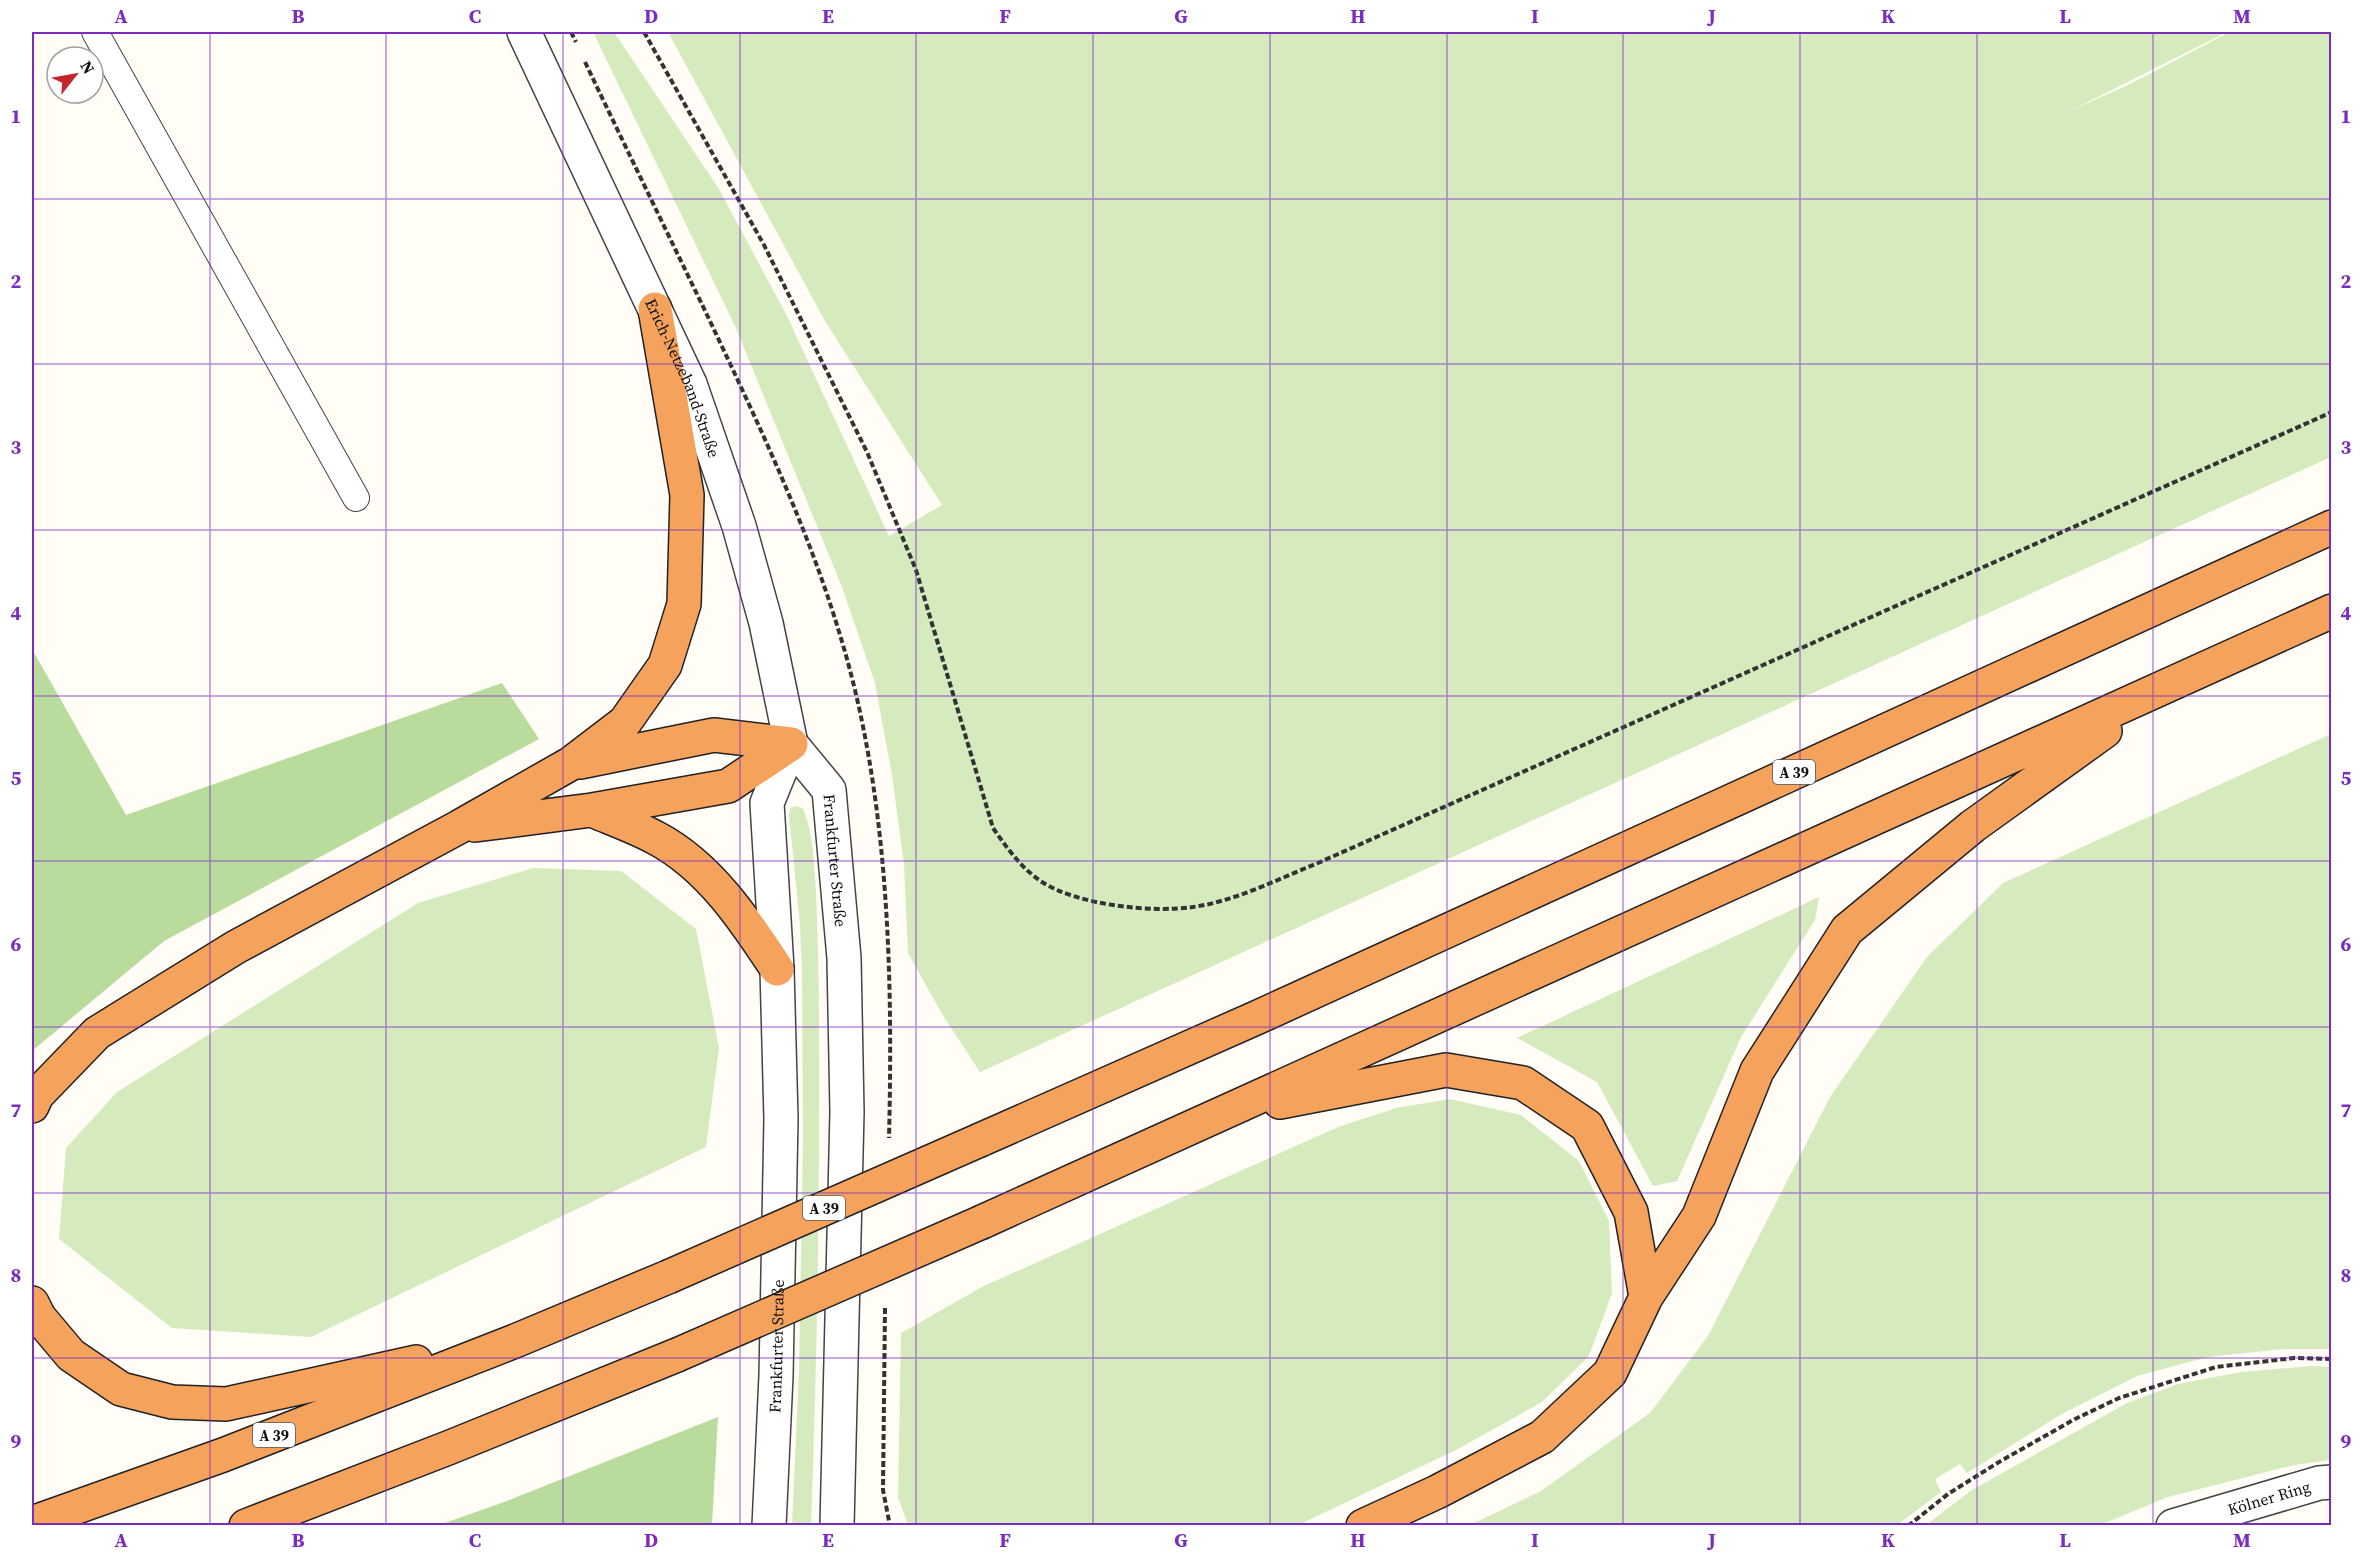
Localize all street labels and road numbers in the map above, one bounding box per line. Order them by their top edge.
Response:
street label: Erich-Netzeband-Straße [640,295,726,460]
road number: A 39 [1773,760,1815,784]
street label: Frankfurter Straße [818,793,852,928]
road number: A 39 [803,1196,845,1220]
street label: Frankfurter Straße [763,1279,789,1413]
road number: A 39 [253,1423,295,1447]
street label: Kölner Ring [2225,1475,2313,1520]

